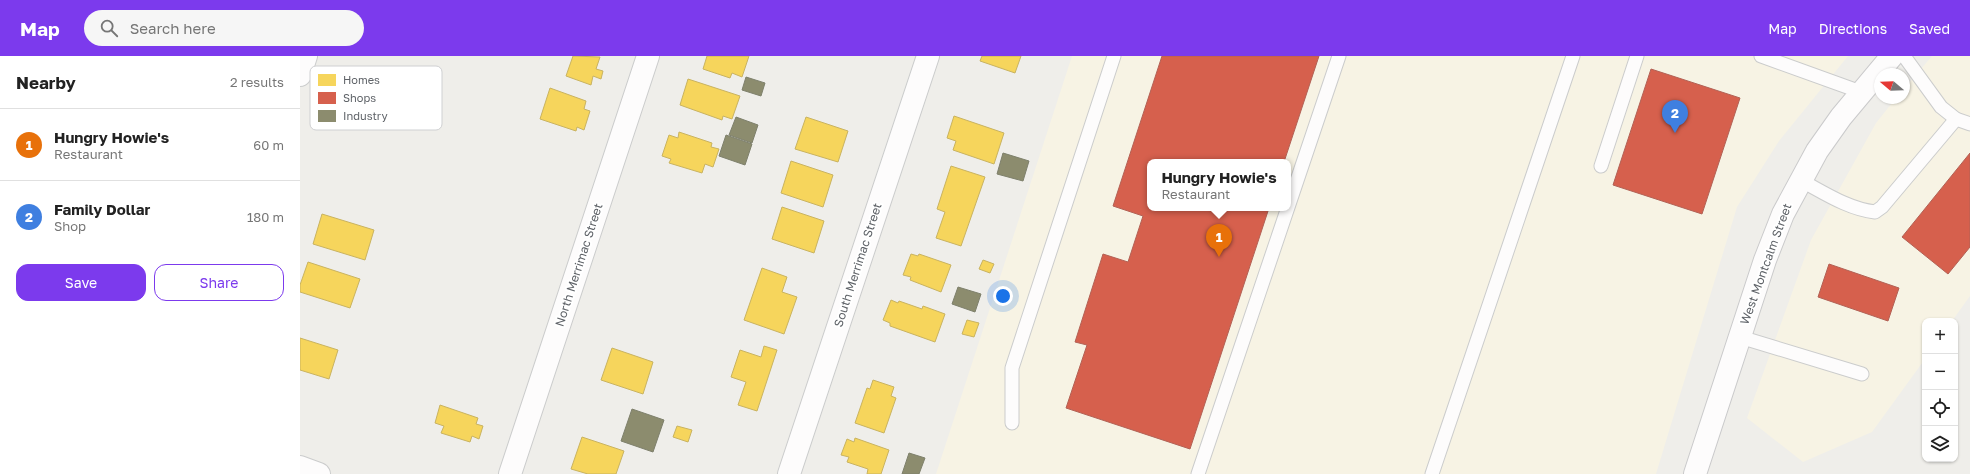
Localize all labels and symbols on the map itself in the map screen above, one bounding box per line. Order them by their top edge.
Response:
legend [310,66,442,130]
north arrow [1874,68,1910,104]
text: Homes [343,73,380,86]
text: Shops [343,91,376,104]
pin: 2 [1662,100,1688,133]
text: Industry [343,109,388,122]
street label: North Merrimac Street [551,201,606,328]
street label: South Merrimac Street [830,201,885,329]
street label: West Montcalm Street [1737,201,1795,327]
pin: 1 [1206,224,1232,257]
your location [993,286,1013,306]

